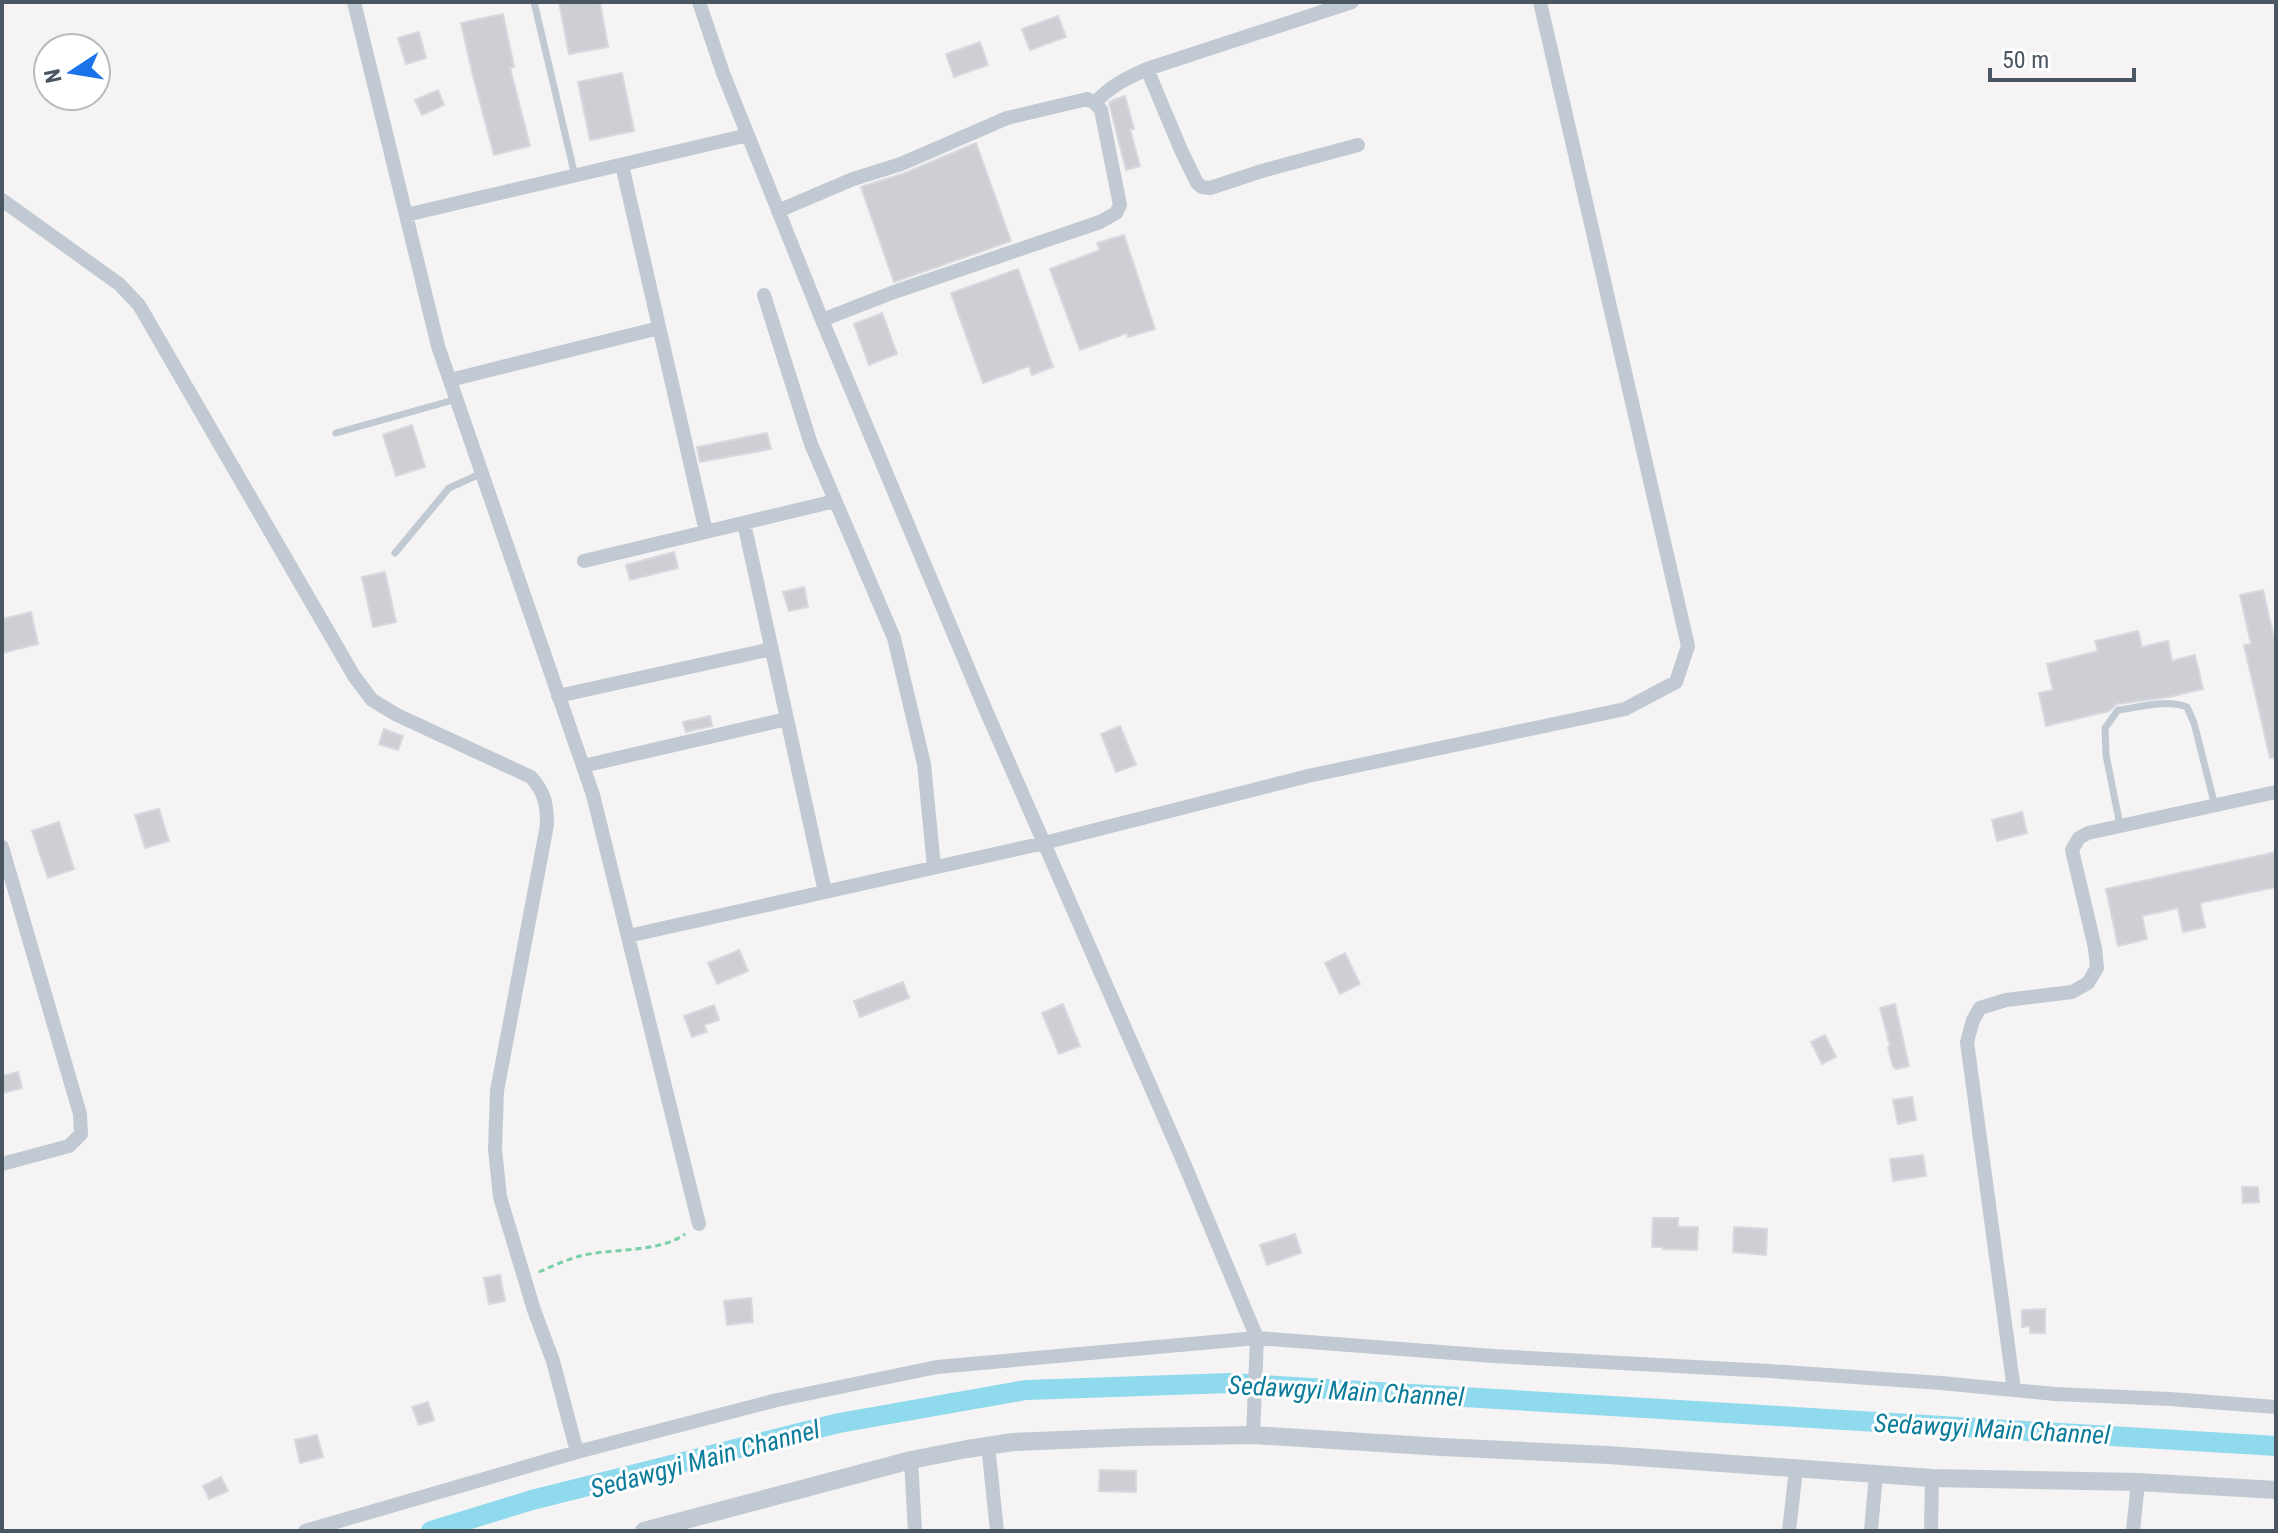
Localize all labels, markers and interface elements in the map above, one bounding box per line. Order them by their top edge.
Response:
north arrow [32,32,112,112]
scale bar [1990,32,2134,82]
text: 50 m [2002,46,2049,74]
text: N [39,67,67,85]
water label: Sedawgyi Main Channel [1227,1370,1466,1412]
water label: Sedawgyi Main Channel [1873,1408,2112,1450]
water label: Sedawgyi Main Channel [587,1414,824,1504]

